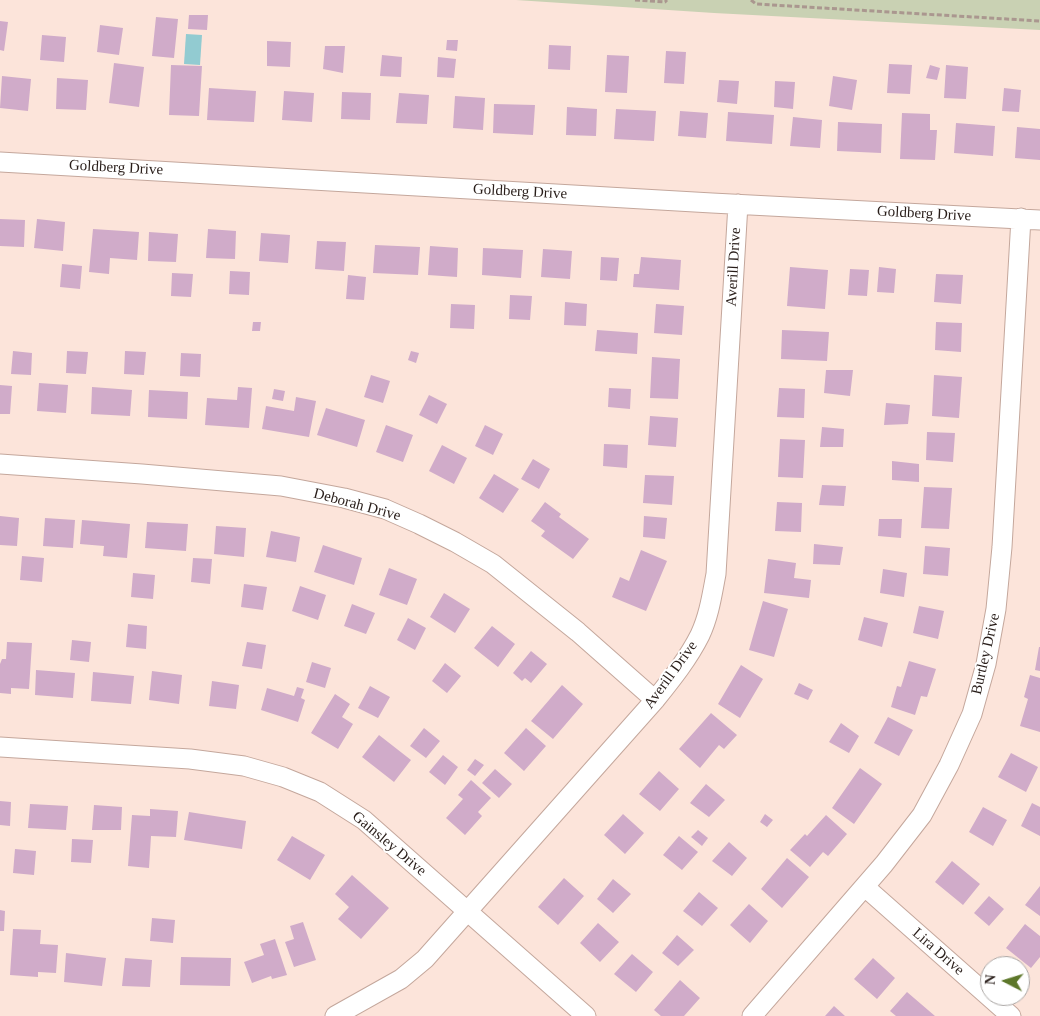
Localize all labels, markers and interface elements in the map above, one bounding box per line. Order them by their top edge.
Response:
street label: Goldberg Drive [68,157,164,179]
street label: Goldberg Drive [472,181,568,203]
street label: Goldberg Drive [876,203,972,225]
street label: Averill Drive [723,227,745,307]
street label: Deborah Drive [311,485,403,525]
street label: Burtley Drive [968,612,1004,696]
street label: Averill Drive [640,638,702,712]
street label: Gainsley Drive [348,808,430,880]
street label: Lira Drive [908,925,968,979]
north arrow [980,956,1030,1006]
text: N [983,974,998,985]

